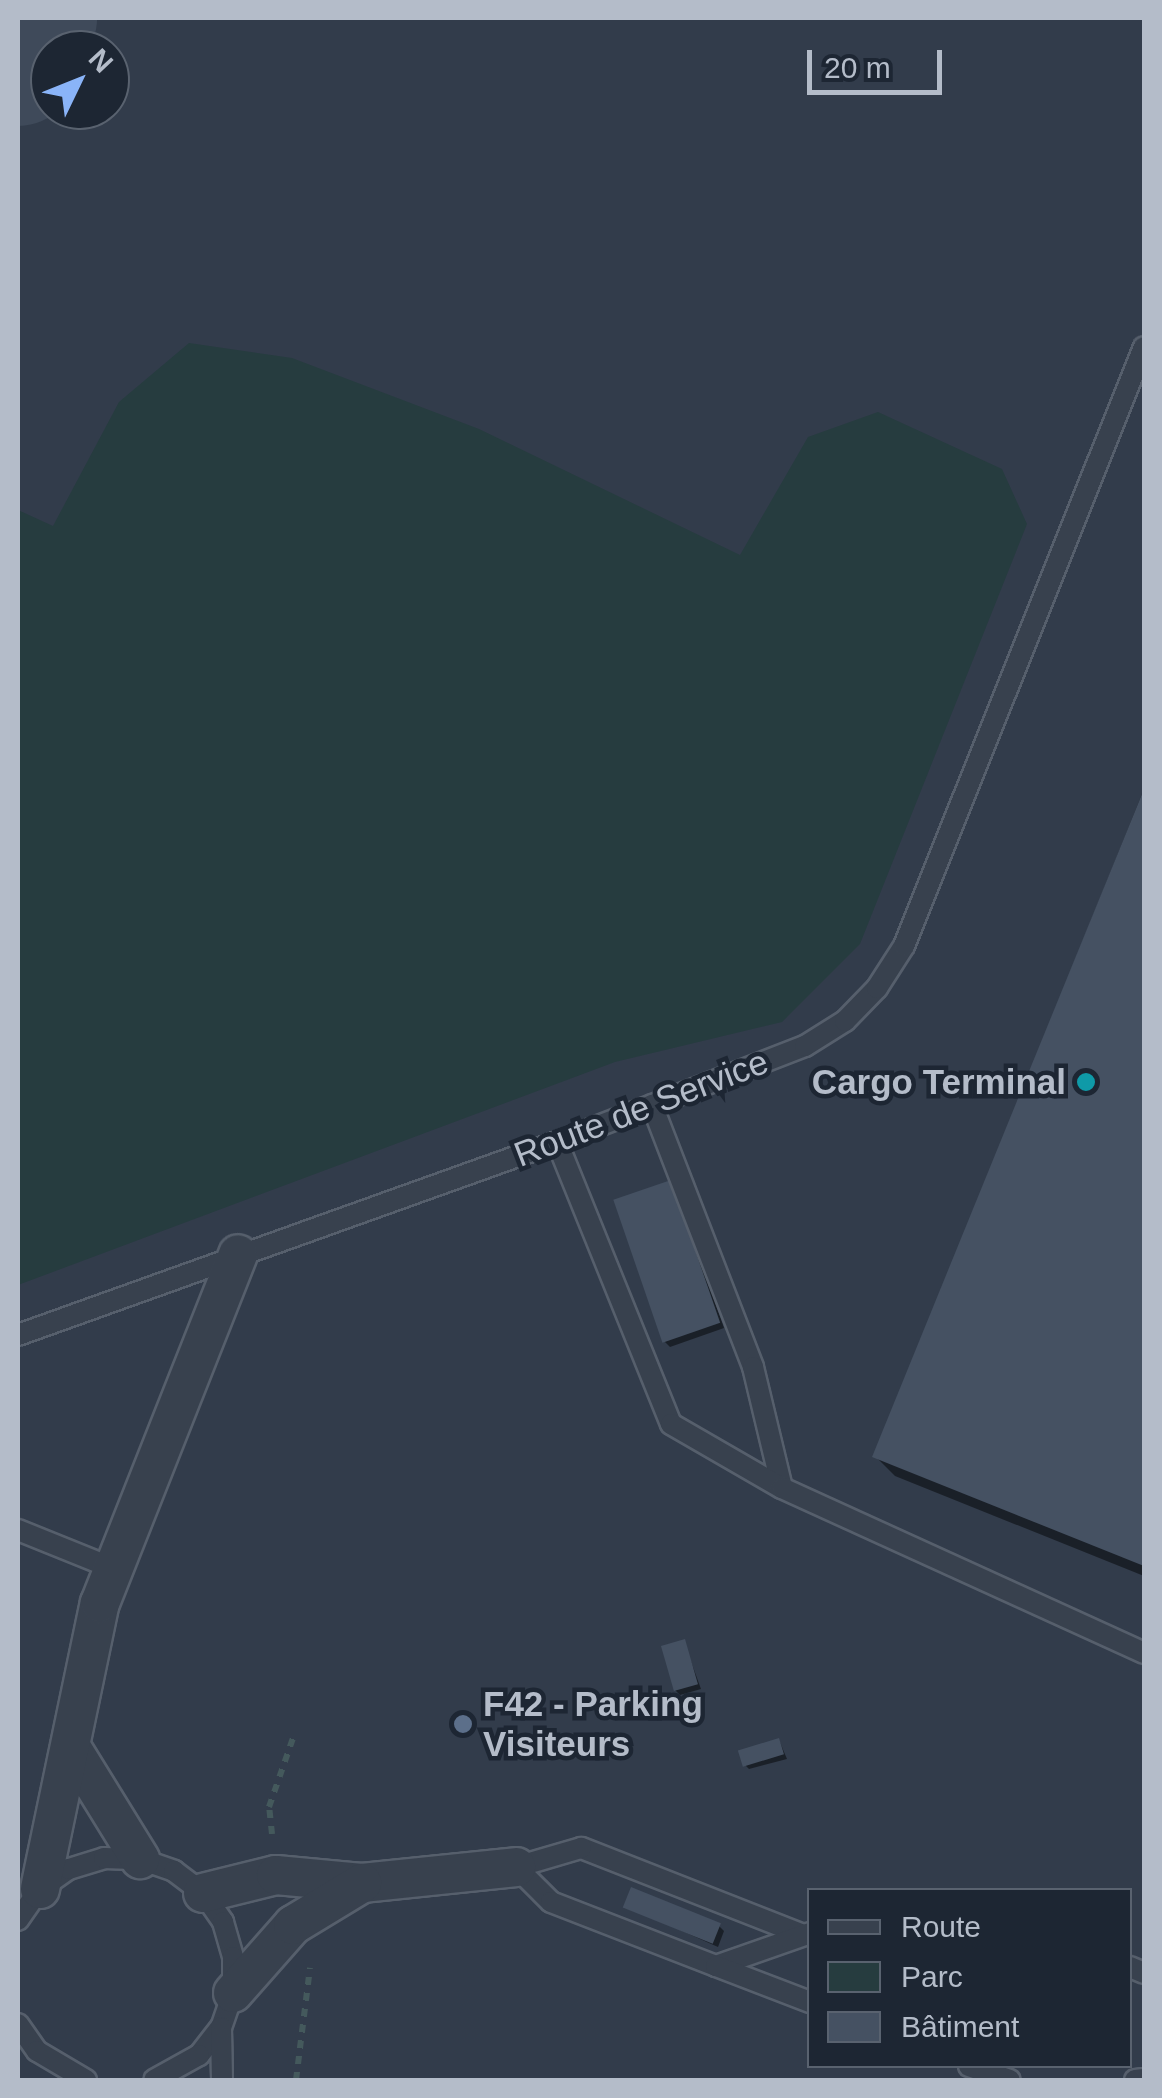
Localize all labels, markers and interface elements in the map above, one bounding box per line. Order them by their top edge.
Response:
north arrow [30,30,130,130]
scale bar [812,30,947,92]
text: N [83,43,119,79]
text: 20 m [824,51,891,84]
street label: Route de Service [508,1040,774,1176]
place label: Cargo Terminal [812,1061,1066,1103]
marker: Cargo Terminal [1075,1071,1097,1093]
place label: F42 - Parking Visiteurs [483,1683,703,1765]
marker: F42 - Parking Visiteurs [452,1713,474,1735]
legend [807,1888,1132,2068]
text: Route [901,1910,981,1943]
text: Parc [901,1960,963,1993]
text: Bâtiment [901,2010,1019,2043]

